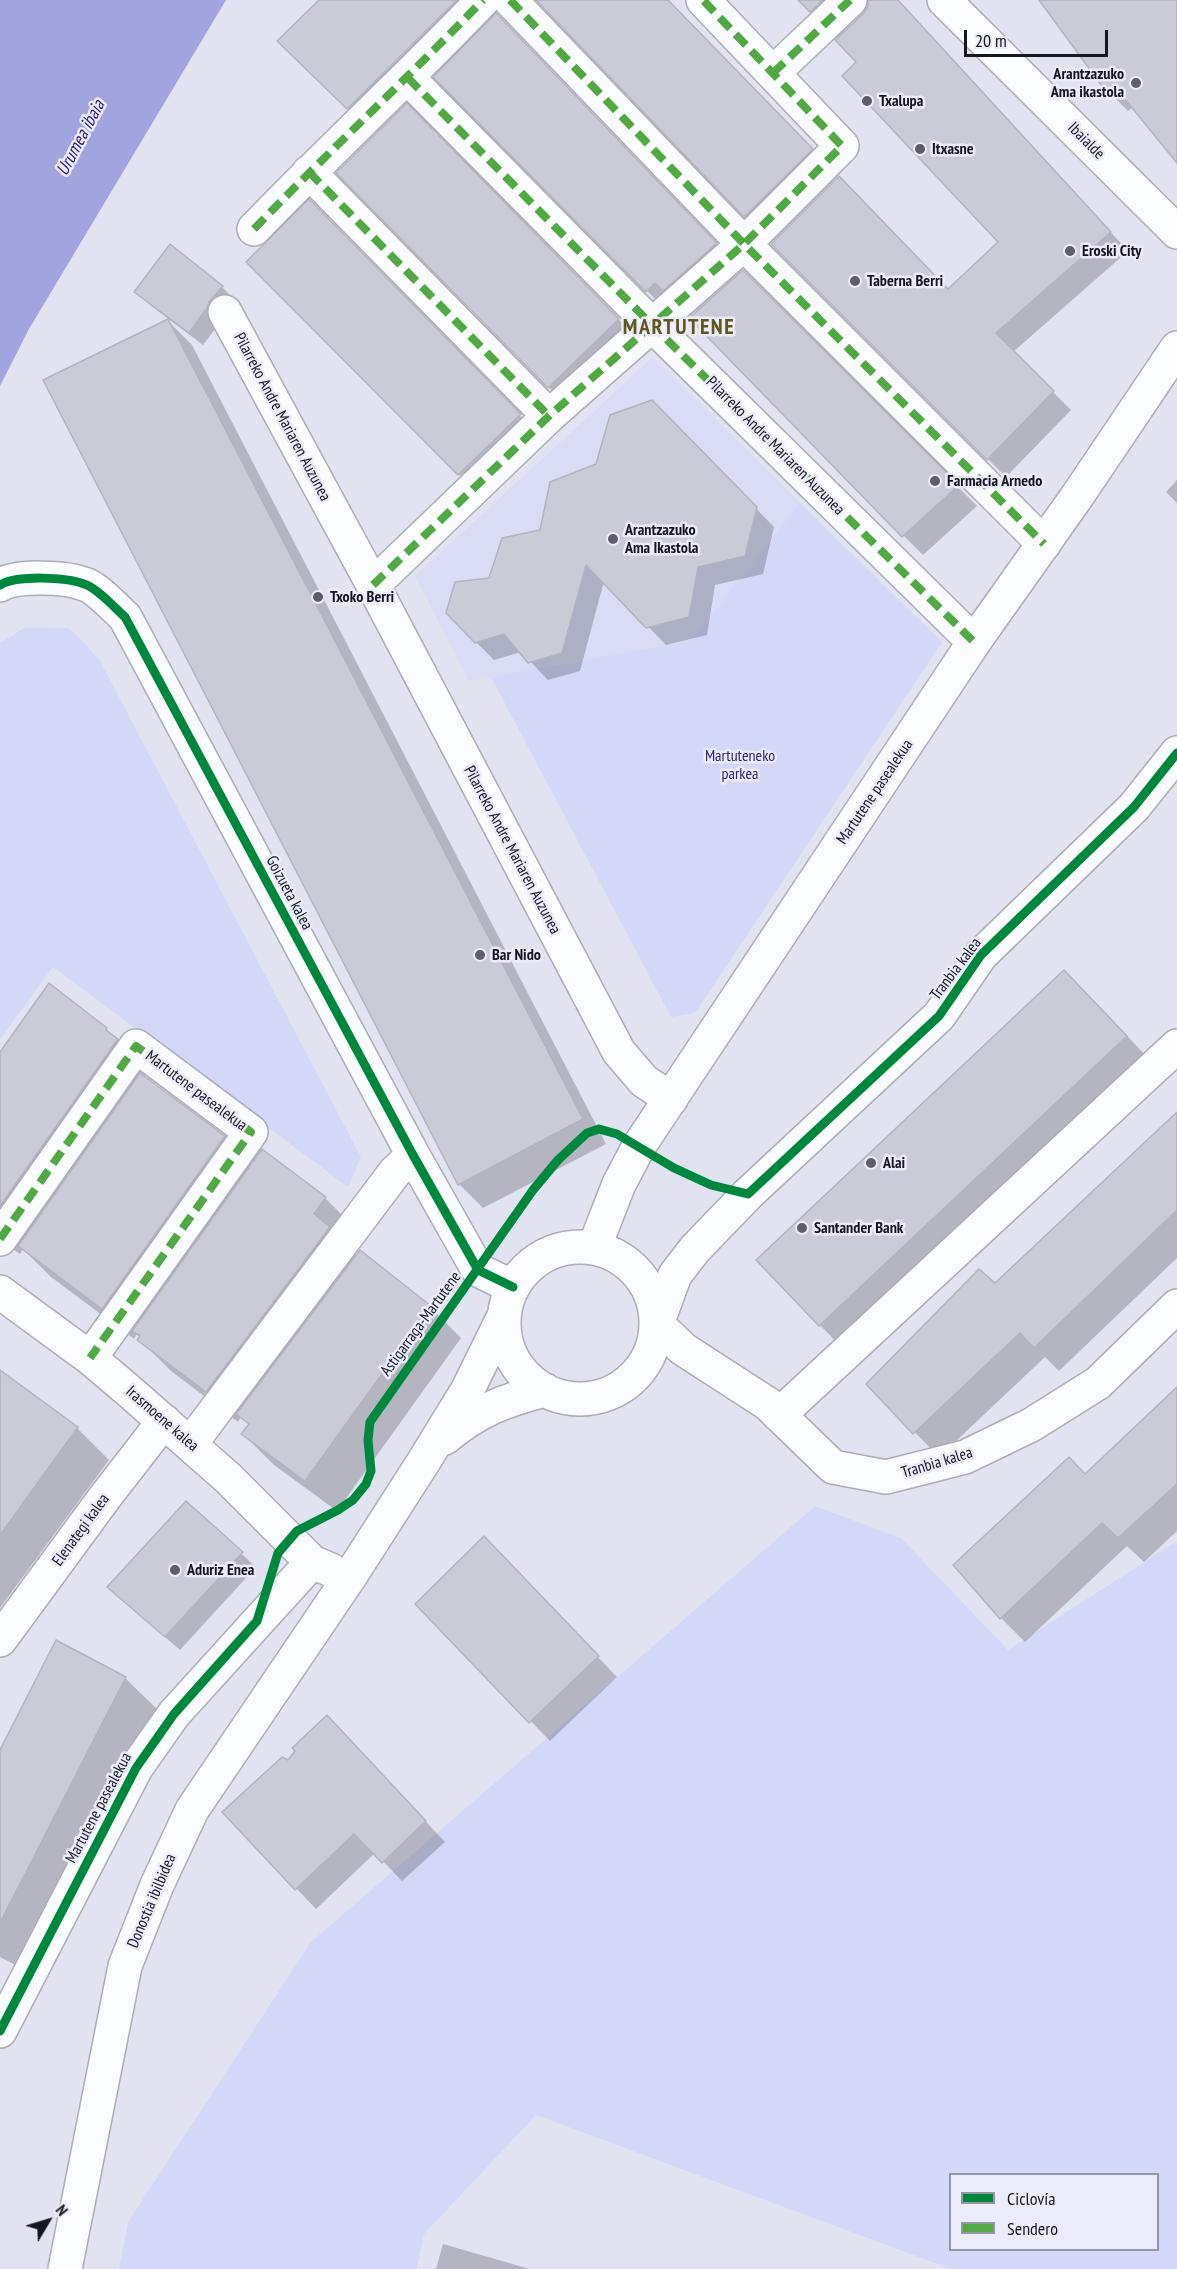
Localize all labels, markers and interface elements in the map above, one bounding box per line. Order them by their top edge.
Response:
scale bar [967,18,1111,56]
text: 20 m [975,29,1007,52]
place label: Arantzazuko Ama ikastola [1051,64,1124,102]
marker: Arantzazuko Ama ikastola [1129,76,1143,90]
place label: Txalupa [879,91,923,111]
marker: Txalupa [860,94,874,108]
water label: Urumea ibaia [52,97,110,179]
street label: Ibaialde [1064,119,1108,163]
place label: Itxasne [932,139,974,159]
marker: Itxasne [913,142,927,156]
place label: Eroski City [1082,241,1141,261]
marker: Eroski City [1063,244,1077,258]
place label: Taberna Berri [867,271,943,291]
marker: Taberna Berri [848,274,862,288]
district label: MARTUTENE [623,315,735,341]
street label: Pilarreko Andre Mariaren Auzunea [229,330,335,504]
street label: Pilarreko Andre Mariaren Auzunea [702,373,848,519]
place label: Farmacia Arnedo [947,471,1042,491]
marker: Farmacia Arnedo [928,474,942,488]
place label: Arantzazuko Ama Ikastola [625,520,698,558]
marker: Arantzazuko Ama Ikastola [606,532,620,546]
place label: Txoko Berri [330,587,394,607]
marker: Txoko Berri [311,590,325,604]
street label: Martutene pasealekua [833,736,917,848]
park label: Martuteneko parkea [705,746,775,784]
street label: Pilarreko Andre Mariaren Auzunea [459,763,565,937]
street label: Goizueta kalea [261,853,317,933]
street label: Tranbia kalea [926,934,986,1004]
place label: Bar Nido [492,945,541,965]
marker: Bar Nido [473,948,487,962]
street label: Martutene pasealekua [141,1047,251,1135]
place label: Alai [883,1153,905,1173]
marker: Alai [864,1156,878,1170]
place label: Santander Bank [814,1218,903,1238]
marker: Santander Bank [795,1221,809,1235]
street label: Astigarraga-Martutene [377,1268,465,1380]
street label: Irasmoene kalea [122,1382,202,1456]
street label: Tranbia kalea [899,1443,975,1483]
street label: Elenategi kalea [48,1490,114,1570]
place label: Aduriz Enea [187,1560,254,1580]
marker: Aduriz Enea [168,1563,182,1577]
street label: Martutene pasealekua [62,1750,136,1866]
street label: Donostia ibilbidea [124,1851,180,1951]
legend [949,2173,1159,2251]
text: Ciclovía [1007,2187,1055,2210]
north arrow [18,2191,78,2251]
text: N [52,2200,73,2219]
text: Sendero [1007,2217,1058,2240]

